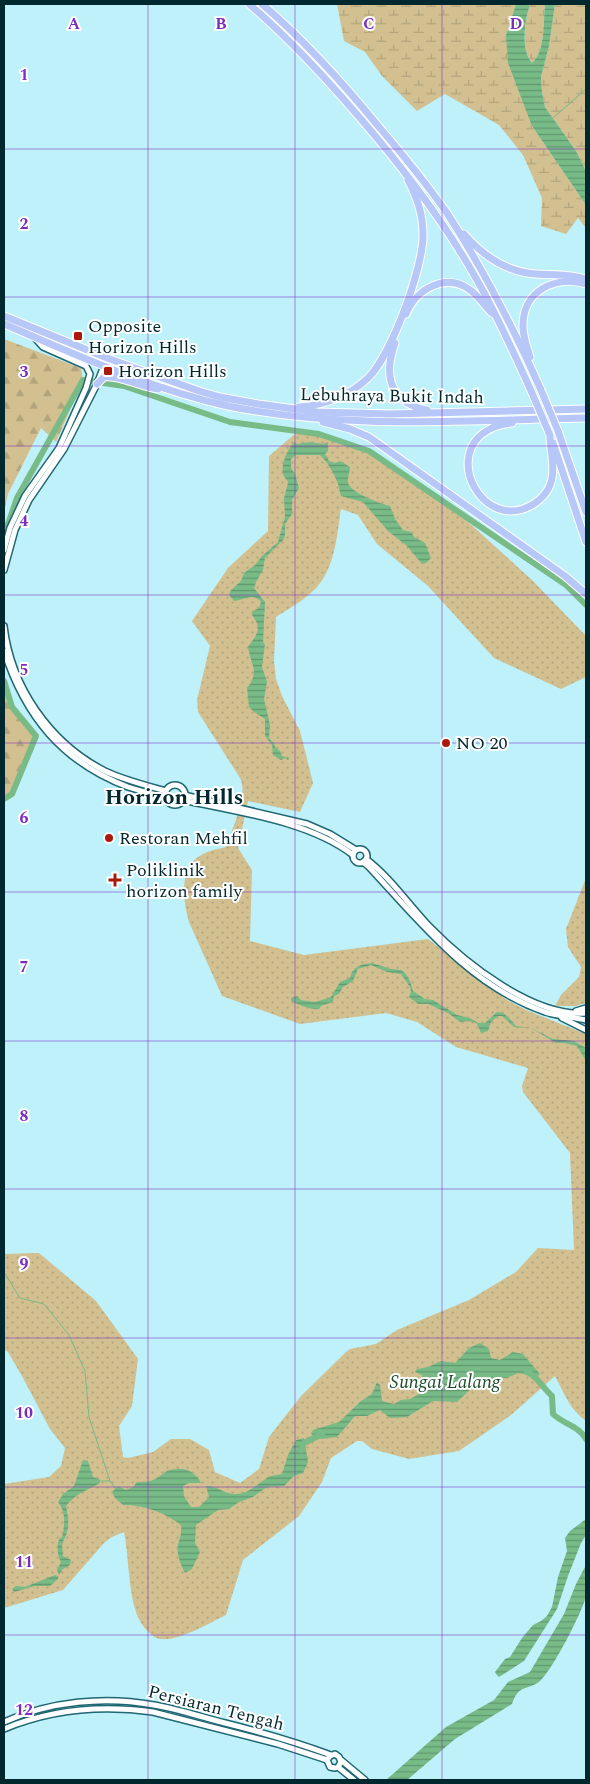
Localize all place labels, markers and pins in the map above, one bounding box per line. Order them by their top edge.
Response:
place label: Opposite Horizon Hills [88,313,197,361]
marker: Opposite Horizon Hills [72,330,84,342]
place label: Horizon Hills [118,358,227,385]
marker: Horizon Hills [102,365,114,377]
place label: NO 20 [456,730,507,757]
marker: NO 20 [440,737,452,749]
place label: Restoran Mehfil [119,825,248,852]
marker: Restoran Mehfil [103,832,115,844]
place label: Poliklinik horizon family [126,857,243,905]
marker: Poliklinik horizon family [108,873,122,887]

